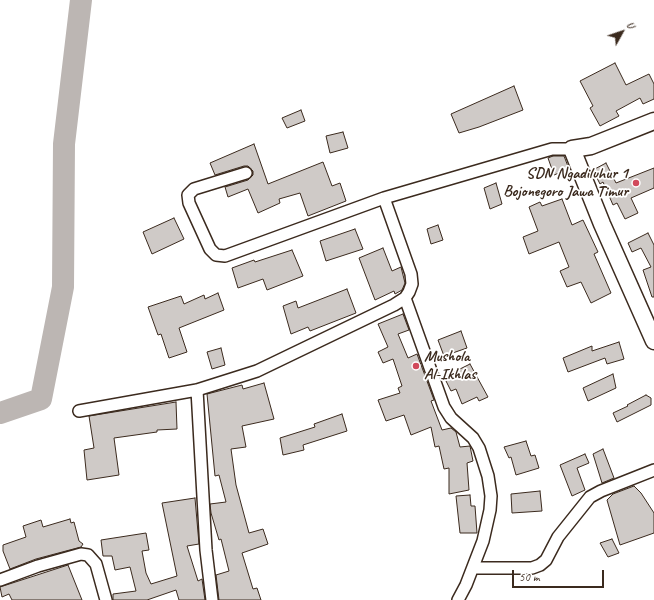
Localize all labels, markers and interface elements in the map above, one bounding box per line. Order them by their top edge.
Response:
north arrow [602,12,642,52]
text: U [624,18,638,31]
place label: SDN Ngadiluhur 1 Bojonegoro Jawa Timur [503,164,628,202]
marker: SDN Ngadiluhur 1 Bojonegoro Jawa Timur [631,178,641,188]
place label: Mushola Al-Ikhlas [424,347,476,385]
marker: Mushola Al-Ikhlas [411,361,421,371]
scale bar [514,562,606,588]
text: 50 m [519,569,539,585]

